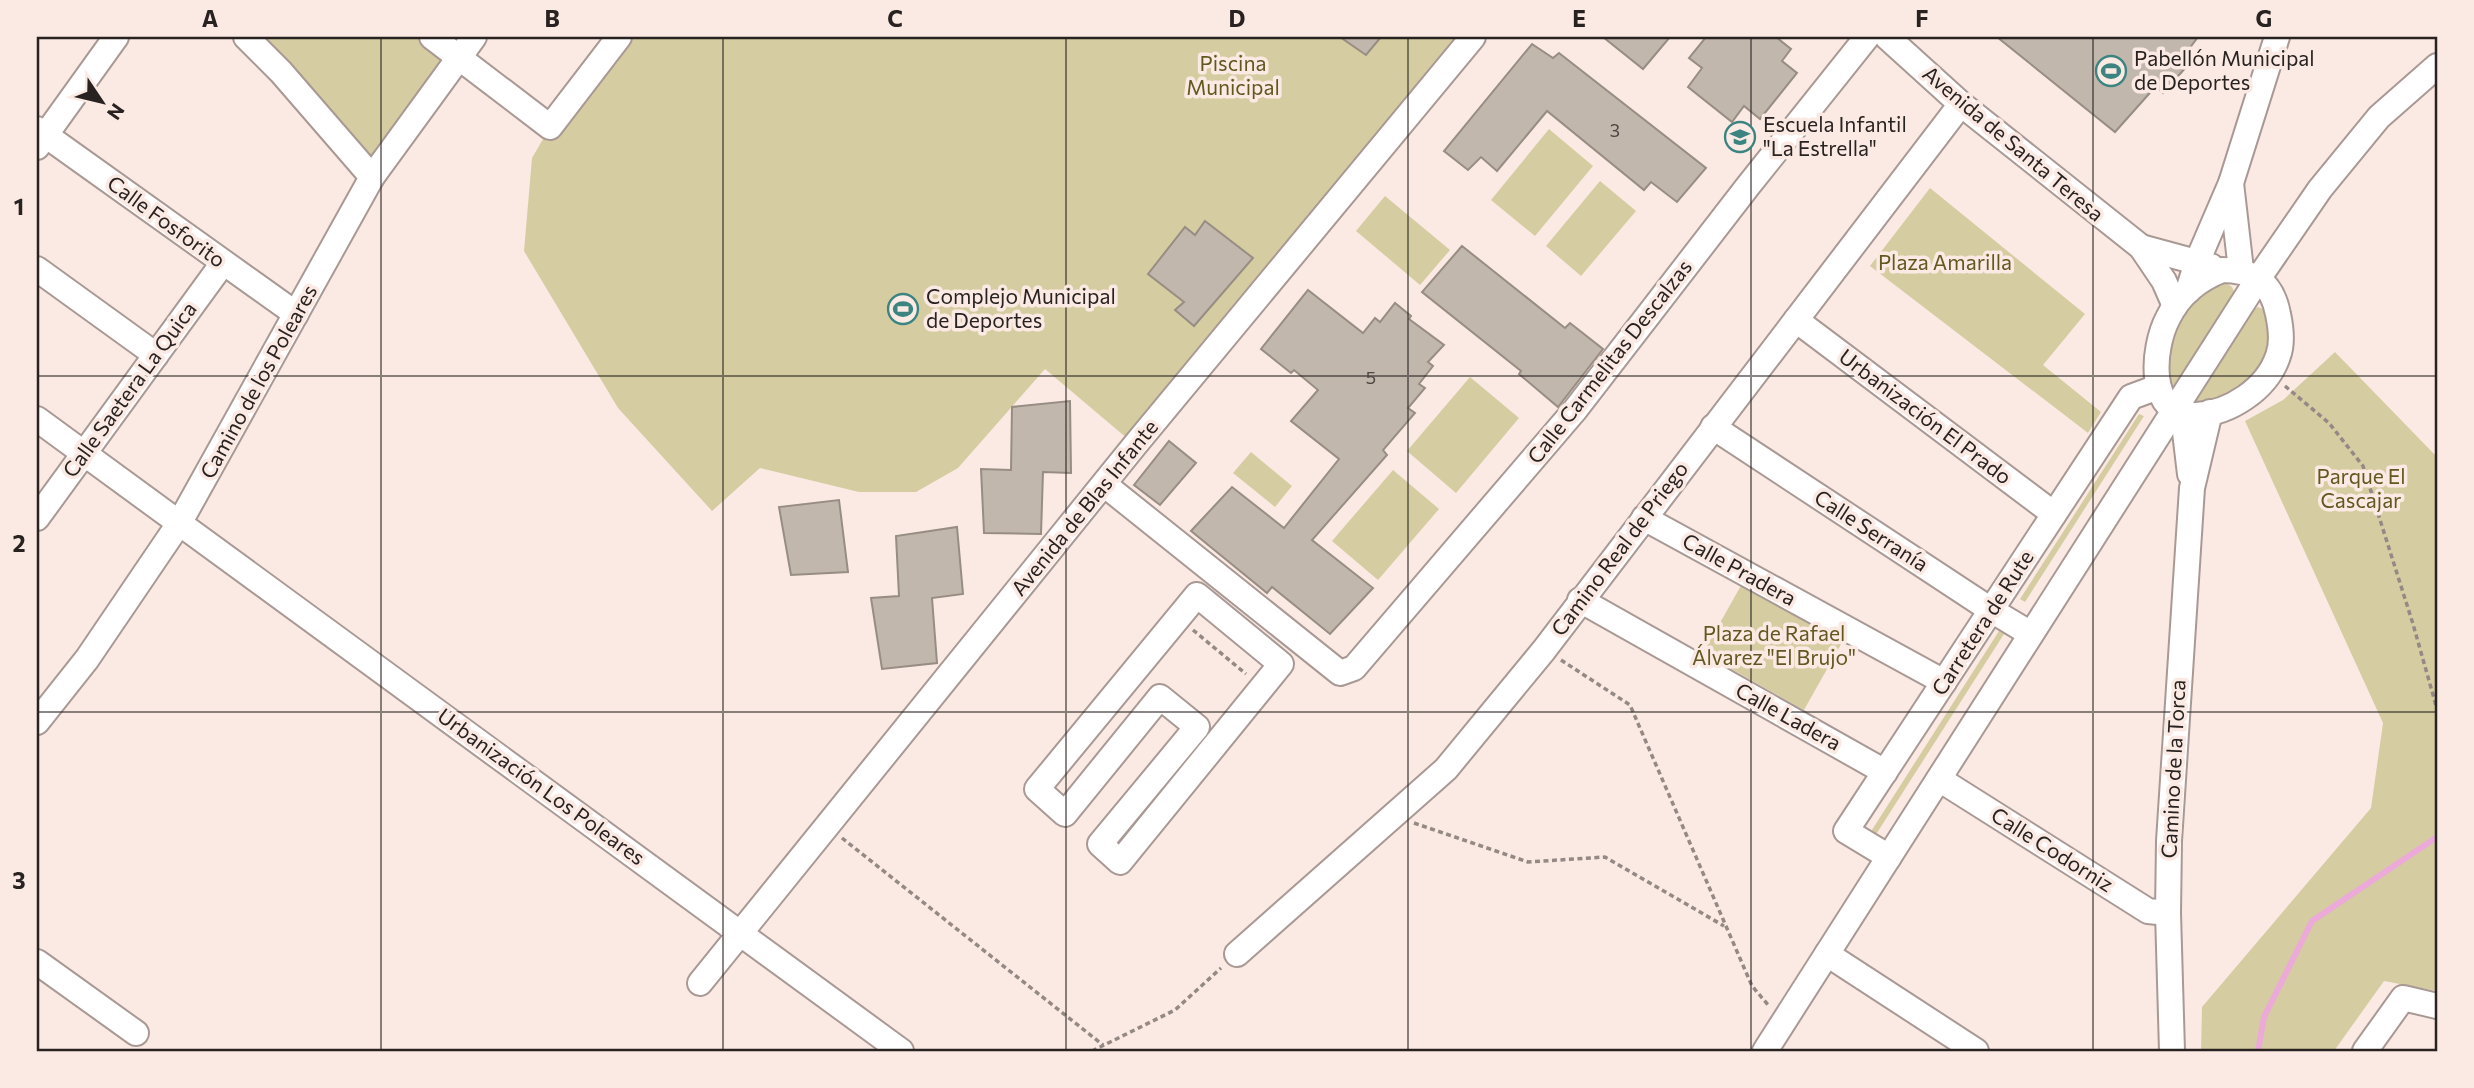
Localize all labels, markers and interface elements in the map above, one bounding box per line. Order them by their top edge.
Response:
text: A [202,4,219,32]
text: B [544,4,560,32]
text: C [887,4,903,32]
text: D [1229,4,1246,32]
text: E [1572,4,1586,32]
text: F [1915,4,1929,32]
text: G [2256,4,2272,32]
place label: Pabellón Municipal de Deportes [2134,45,2315,94]
park label: Piscina Municipal [1186,50,1280,99]
sports icon: Pabellón Municipal de Deportes [2094,54,2128,88]
street label: Avenida de Santa Teresa [1918,60,2110,226]
north arrow [66,66,136,136]
text: N [103,100,130,124]
place label: Escuela Infantil "La Estrella" [1763,111,1907,160]
house number: 3 [1610,119,1620,141]
school or university icon: Escuela Infantil "La Estrella" [1723,120,1757,154]
street label: Calle Fosforito [103,170,231,272]
text: 1 [14,192,24,220]
park label: Plaza Amarilla [1878,249,2012,274]
street label: Calle Carmelitas Descalzas [1521,254,1696,468]
street label: Camino de los Poleares [194,280,321,482]
place label: Complejo Municipal de Deportes [926,283,1116,332]
sports icon: Complejo Municipal de Deportes [886,292,920,326]
street label: Calle Saetera La Quica [57,297,201,482]
street label: Urbanización El Prado [1835,343,2017,489]
house number: 5 [1366,366,1376,388]
street label: Avenida de Blas Infante [1005,414,1162,600]
street label: Camino Real de Priego [1545,456,1692,640]
park label: Parque El Cascajar [2316,463,2406,512]
street label: Calle Serranía [1810,484,1933,576]
street label: Calle Pradera [1679,527,1801,610]
text: 2 [12,529,26,557]
street label: Carretera de Rute [1926,545,2038,699]
park label: Plaza de Rafael Álvarez "El Brujo" [1692,620,1856,669]
street label: Calle Ladera [1732,677,1846,755]
street label: Camino de la Torca [2155,679,2190,859]
street label: Urbanización Los Poleares [434,702,650,869]
street label: Calle Codorniz [1987,801,2118,896]
text: 3 [12,866,26,894]

